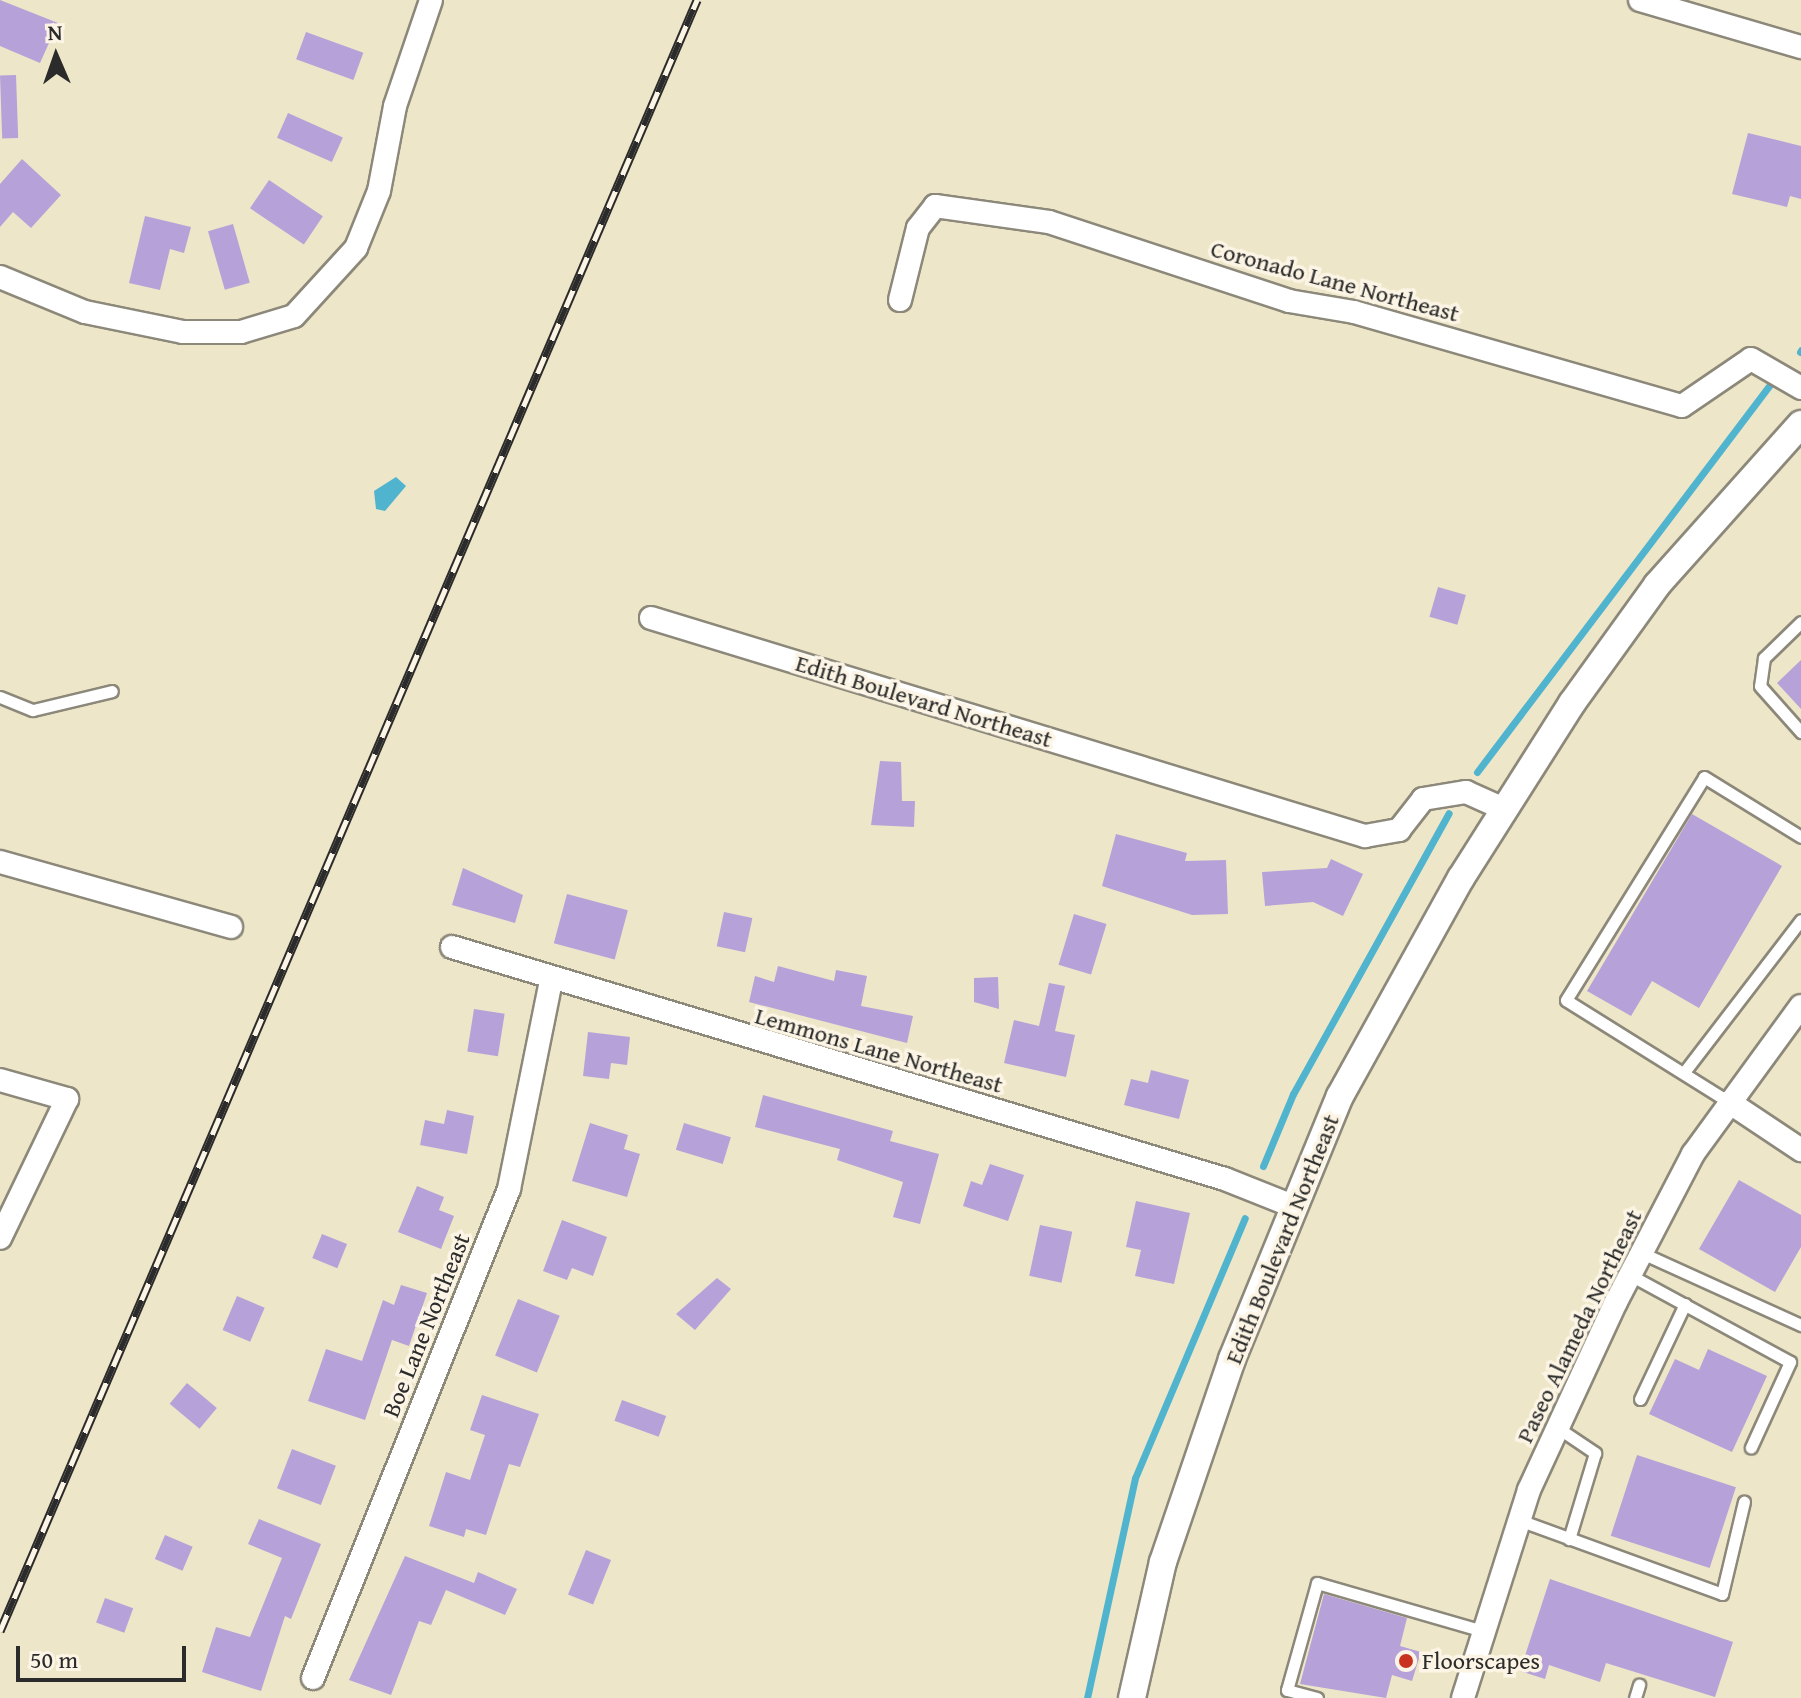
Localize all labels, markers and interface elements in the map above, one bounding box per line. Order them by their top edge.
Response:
north arrow [16,16,96,96]
text: N [47,16,63,48]
street label: Coronado Lane Northeast [1208,234,1462,328]
street label: Edith Boulevard Northeast [792,648,1056,754]
street label: Lemmons Lane Northeast [752,1001,1006,1099]
street label: Edith Boulevard Northeast [1219,1110,1345,1368]
street label: Paseo Alameda Northeast [1510,1205,1648,1447]
street label: Boe Lane Northeast [376,1229,476,1421]
scale bar [20,1630,190,1680]
text: 50 m [30,1642,78,1677]
place label: Floorscapes [1422,1647,1540,1675]
marker: Floorscapes [1397,1652,1415,1670]

